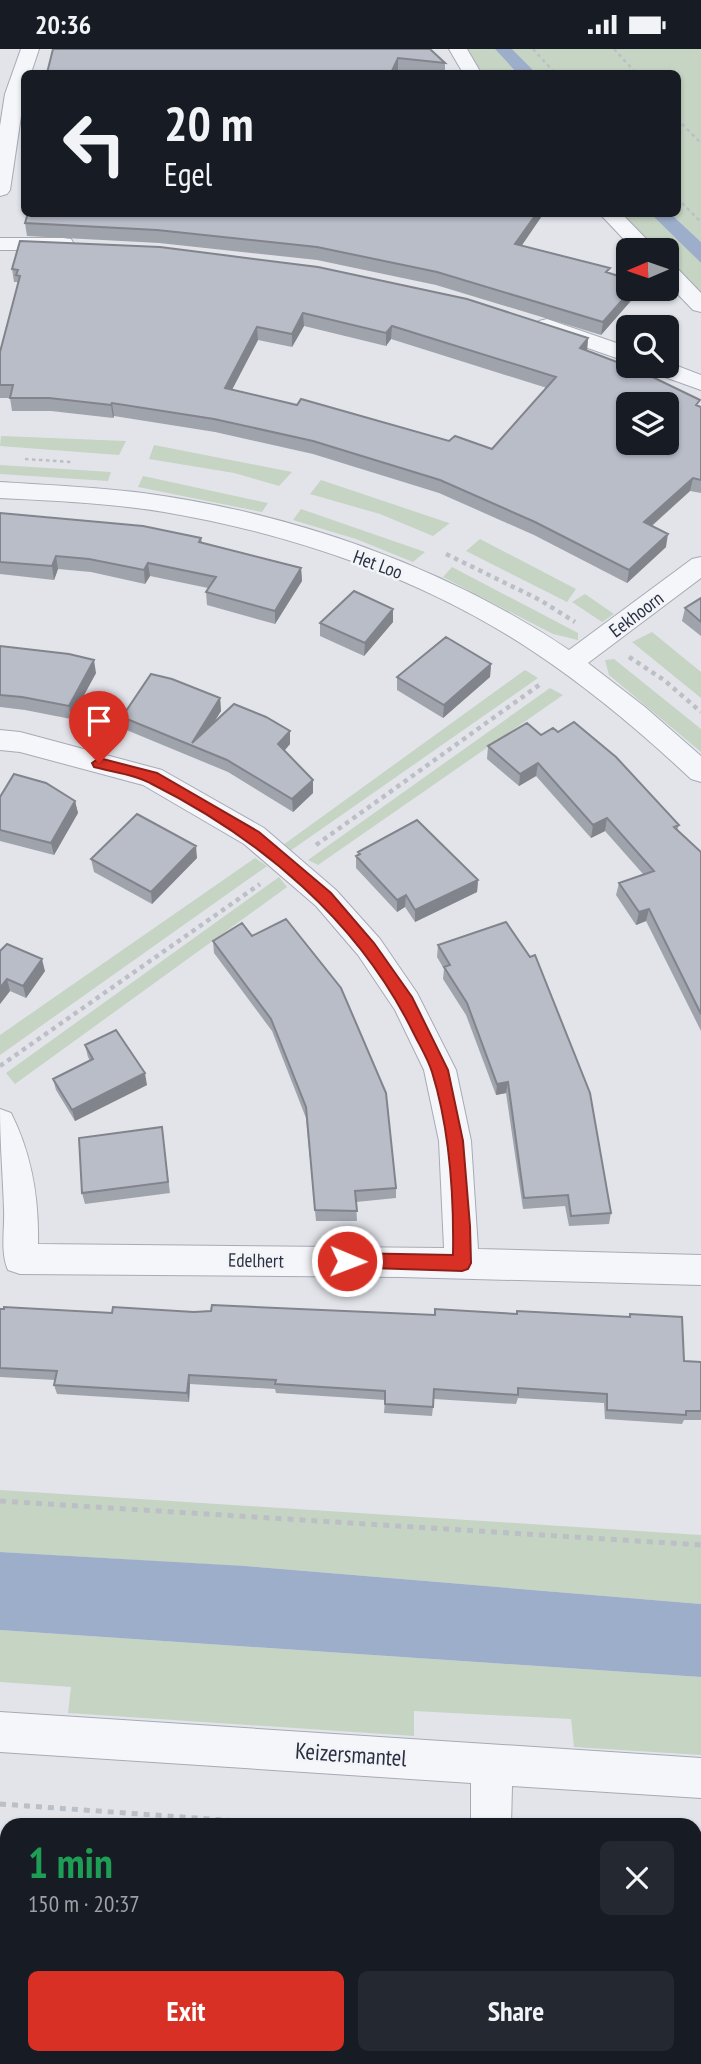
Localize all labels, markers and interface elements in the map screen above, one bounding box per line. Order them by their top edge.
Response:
text: 20:36 [35,8,91,41]
text: 20 m [164,91,253,155]
icon: left [49,98,140,189]
text: Egel [164,153,212,195]
north arrow [616,238,679,301]
map controls [616,238,679,455]
button: search [616,315,679,378]
button: layers [616,392,679,455]
street label: Het Loo [350,544,406,584]
street label: Eekhoorn [604,586,668,642]
pin [69,691,129,763]
icon: arrive [80,702,118,740]
position arrow [310,1224,384,1298]
street label: Edelhert [228,1248,285,1272]
street label: Keizersmantel [294,1736,408,1772]
text: 1 min [28,1835,113,1890]
button: close [600,1841,674,1915]
text: 150 m · 20:37 [28,1889,140,1918]
button: Exit [28,1971,344,2051]
button: Share [358,1971,674,2051]

